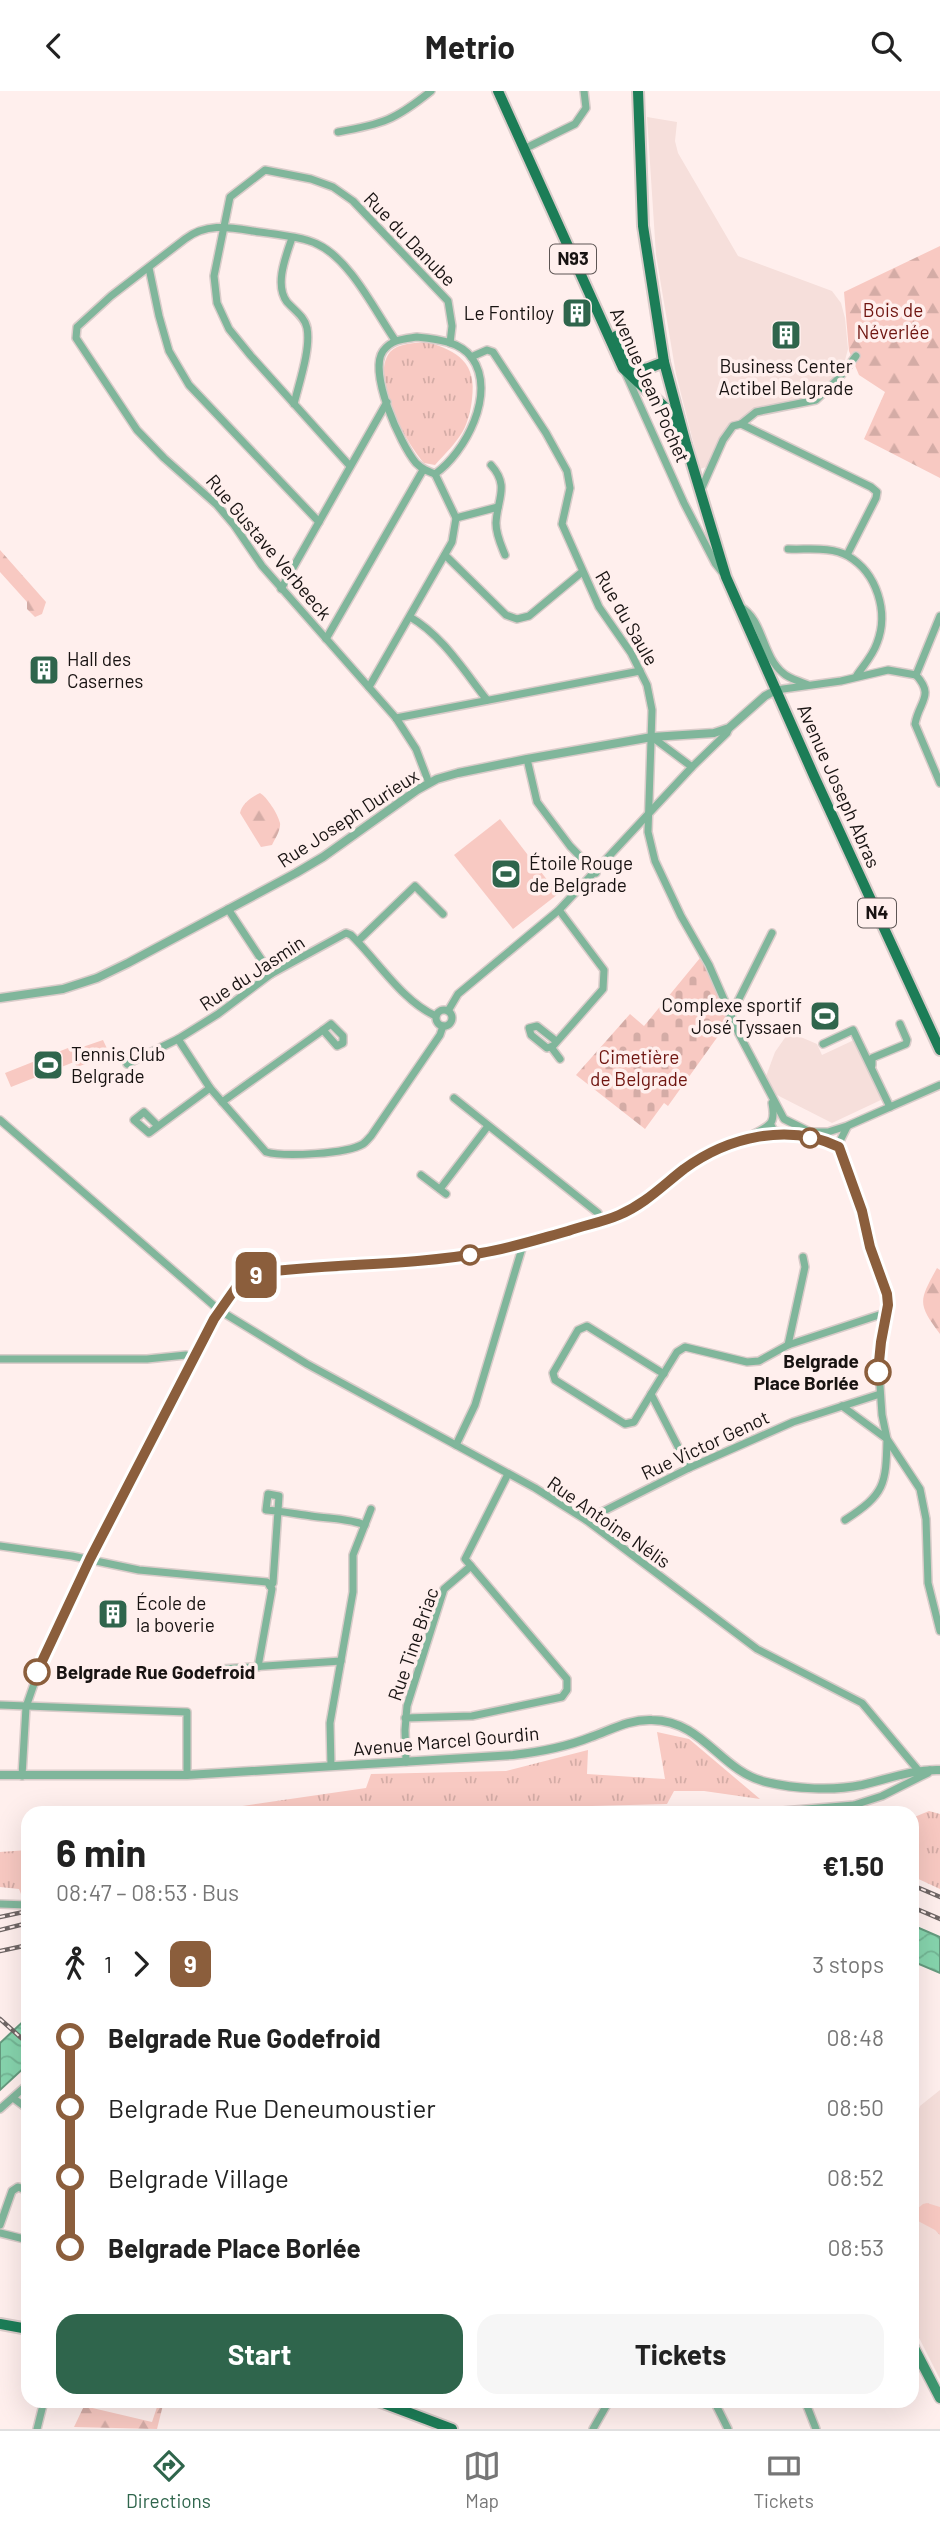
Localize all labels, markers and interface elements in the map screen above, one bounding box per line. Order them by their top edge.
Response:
icon: back [35,27,73,65]
text: Metrio [425,27,515,65]
icon: search [867,27,905,65]
street label: Rue du Danube [360,187,461,291]
road number: N93 [550,245,596,273]
building icon: Le Fontiloy [560,296,594,330]
park label: Bois de Néverlée [856,298,930,343]
place label: Le Fontiloy [464,301,554,324]
street label: Avenue Jean Pochet [606,304,695,466]
building icon: Business Center Actibel Belgrade [769,318,803,352]
place label: Business Center Actibel Belgrade [718,354,854,399]
street label: Rue Gustave Verbeeck [202,469,337,624]
street label: Rue du Saule [591,566,664,669]
place label: Hall des Casernes [67,647,144,692]
building icon: Hall des Casernes [27,653,61,687]
street label: Avenue Joseph Abras [793,700,886,871]
street label: Rue Joseph Durieux [273,763,423,872]
place label: Étoile Rouge de Belgrade [529,851,633,896]
sports icon: Étoile Rouge de Belgrade [489,857,523,891]
road number: N4 [858,899,896,927]
street label: Rue du Jasmin [195,930,309,1015]
place label: Complexe sportif José Tyssaen [662,993,802,1038]
sports icon: Complexe sportif José Tyssaen [808,999,842,1033]
place label: Tennis Club Belgrade [71,1042,165,1087]
park label: Cimetière de Belgrade [590,1045,688,1090]
sports icon: Tennis Club Belgrade [31,1048,65,1082]
unlabelled marker [800,1128,820,1148]
unlabelled marker [460,1245,480,1265]
line badge: 9 [233,1252,279,1298]
text: 9 [250,1260,262,1289]
place label: Belgrade Place Borlée [754,1349,859,1394]
marker: Belgrade Place Borlée [865,1359,891,1385]
street label: Rue Victor Genot [637,1405,772,1484]
street label: Rue Antoine Nélis [543,1471,675,1573]
street label: Rue Tine Briac [382,1584,443,1704]
place label: École de la boverie [136,1591,215,1636]
building icon: École de la boverie [96,1597,130,1631]
marker: Belgrade Rue Godefroid [24,1659,50,1685]
place label: Belgrade Rue Godefroid [56,1660,255,1683]
street label: Avenue Marcel Gourdin [352,1721,540,1760]
text: 6 min [56,1829,146,1875]
text: €1.50 [822,1850,884,1881]
text: 08:47 – 08:53 · Bus [56,1878,239,1906]
icon: walk [56,1945,94,1983]
icon: forward [122,1945,160,1983]
text: 9 [184,1949,197,1978]
text: 1 [104,1950,112,1978]
text: 3 stops [812,1950,884,1978]
text: Belgrade Rue Godefroid [108,2022,381,2053]
text: 08:48 [827,2023,884,2051]
text: Belgrade Rue Deneumoustier [108,2092,436,2123]
text: 08:50 [826,2093,884,2121]
text: Belgrade Village [108,2162,289,2193]
text: 08:52 [827,2163,884,2191]
text: Belgrade Place Borlée [108,2232,361,2263]
text: 08:53 [828,2233,884,2261]
button: Start [56,2314,463,2394]
button: Tickets [477,2314,884,2394]
tab: Directions [126,2447,211,2512]
tab: Map [463,2447,501,2512]
tab: Tickets [753,2447,814,2512]

